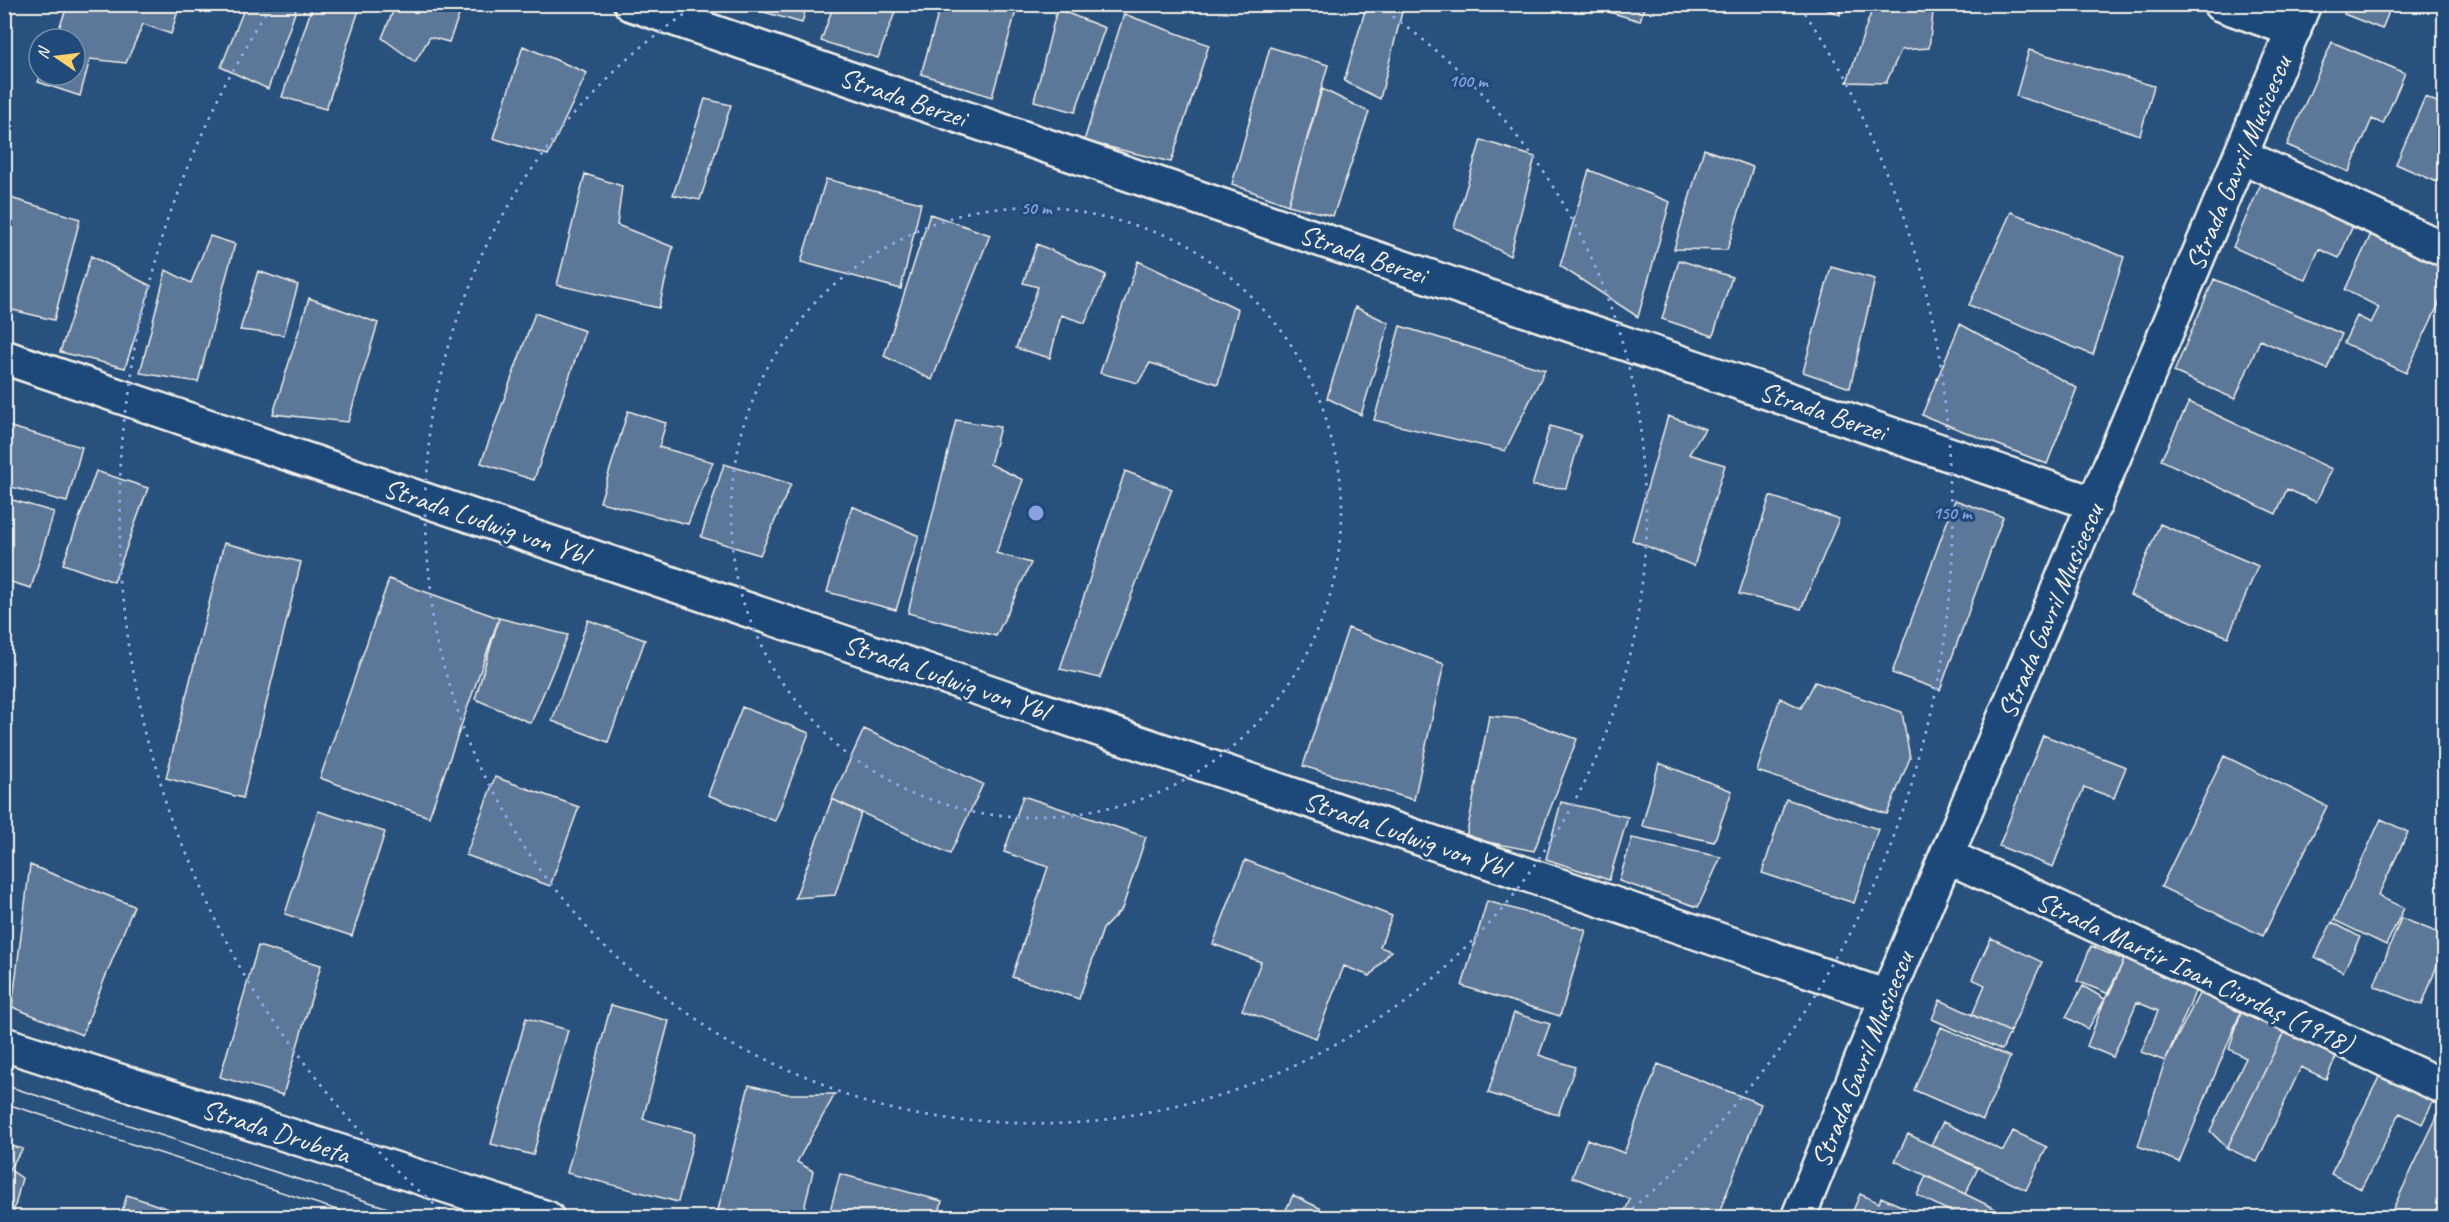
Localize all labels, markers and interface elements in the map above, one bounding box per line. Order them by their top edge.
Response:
north arrow [27,27,87,87]
text: N [33,43,55,61]
street label: Strada Gavril Musicescu [2177,49,2300,276]
street label: Strada Berzei [835,59,974,136]
text: 100 m [1449,70,1489,92]
text: 50 m [1021,197,1053,219]
street label: Strada Berzei [1295,216,1434,293]
street label: Strada Berzei [1755,373,1894,450]
street label: Strada Ludwig von Ybl [379,470,598,574]
street label: Strada Gavril Musicescu [1989,497,2112,724]
text: 150 m [1933,502,1973,524]
centre of rings [1026,503,1046,523]
street label: Strada Ludwig von Ybl [839,626,1058,730]
street label: Strada Ludwig von Ybl [1299,783,1518,887]
street label: Strada Martir Ioan Ciordaș (1918) [2031,883,2361,1062]
street label: Strada Gavril Musicescu [1803,944,1922,1172]
street label: Strada Drubeta [198,1091,356,1172]

